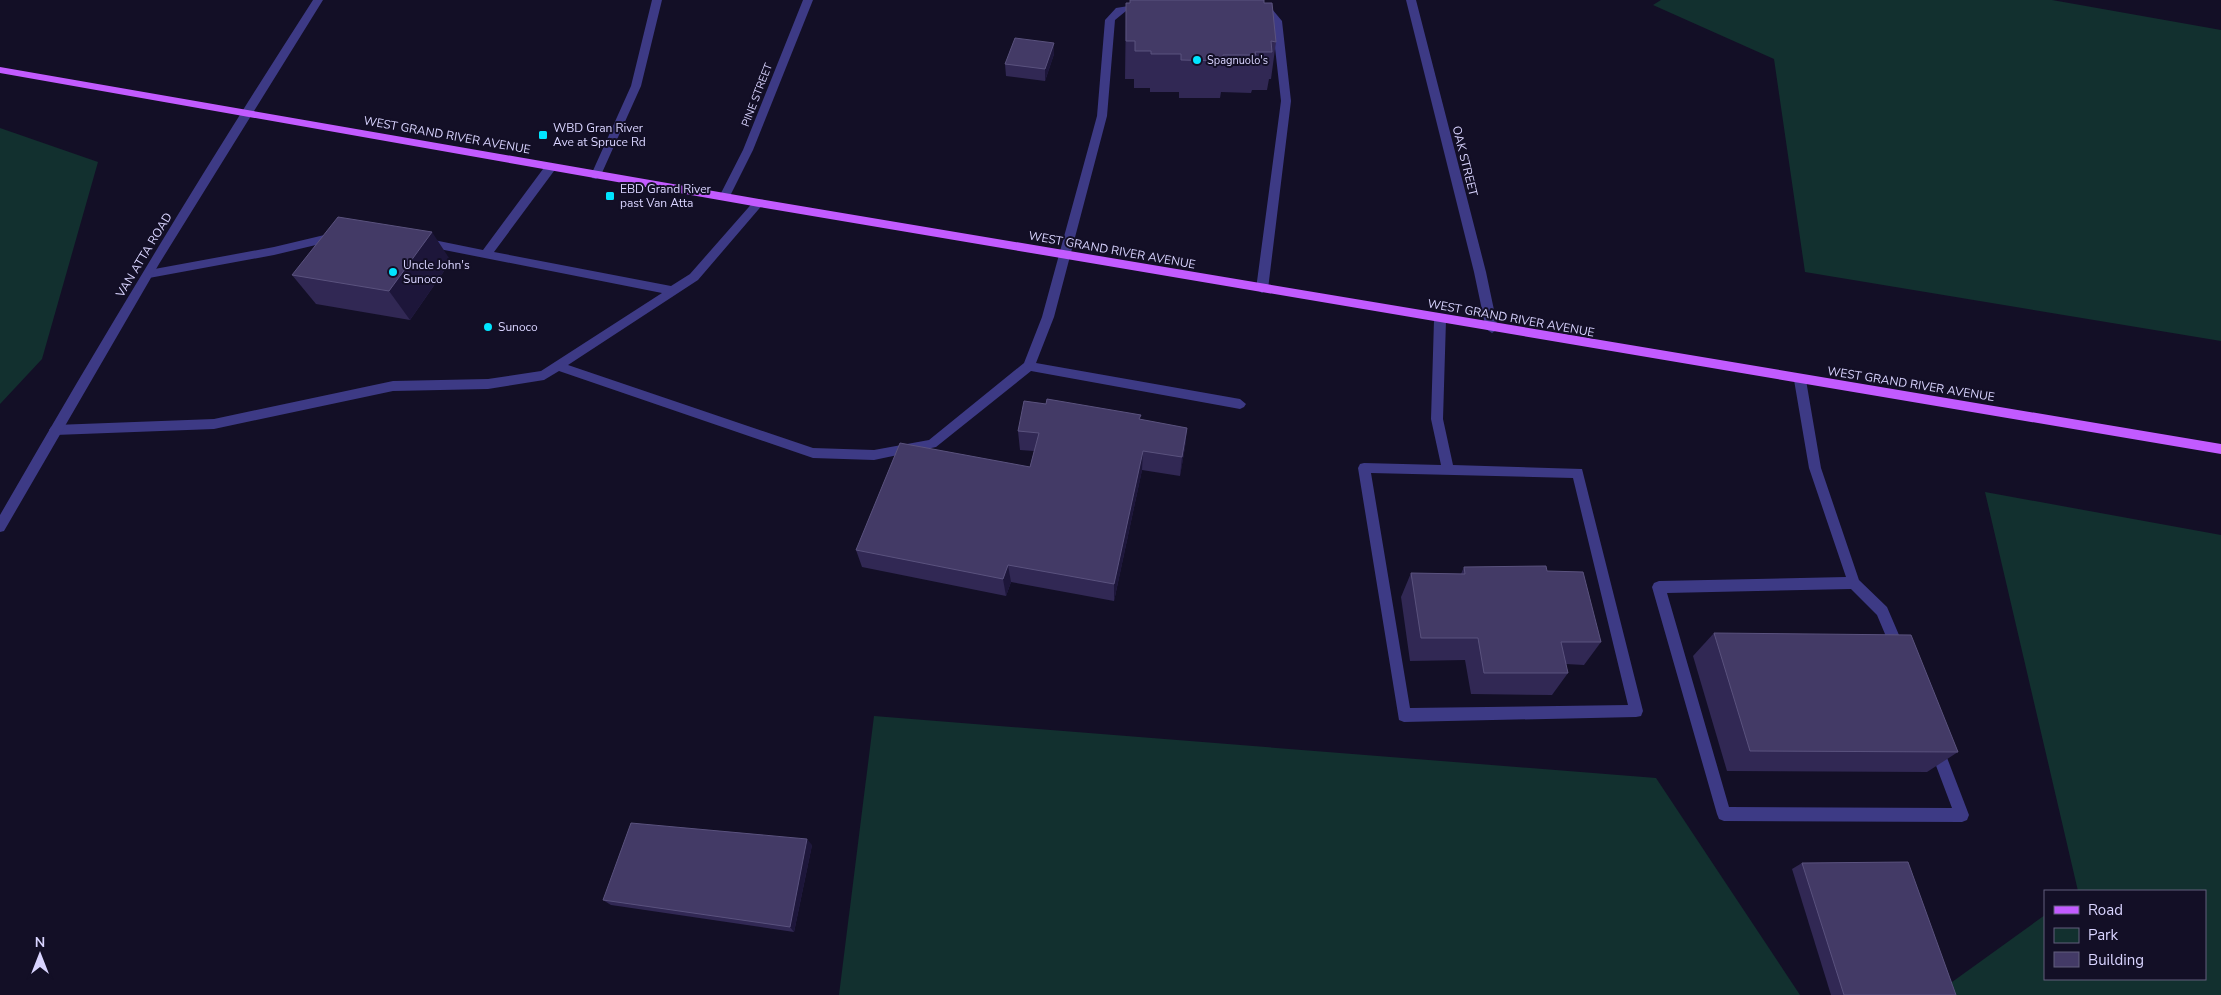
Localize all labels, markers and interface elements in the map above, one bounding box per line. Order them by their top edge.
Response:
place label: Spagnuolo's [1207,53,1268,68]
marker: Spagnuolo's [1191,54,1203,66]
street label: PINE STREET [738,61,776,129]
street label: WEST GRAND RIVER AVENUE [362,112,532,158]
place label: WBD Gran River Ave at Spruce Rd [553,120,646,150]
street label: OAK STREET [1449,124,1482,199]
marker: WBD Gran River Ave at Spruce Rd [537,129,549,141]
place label: EBD Grand River past Van Atta [620,181,712,211]
marker: EBD Grand River past Van Atta [604,190,616,202]
street label: VAN ATTA ROAD [112,210,176,301]
street label: WEST GRAND RIVER AVENUE [1027,227,1197,273]
place label: Uncle John's Sunoco [403,257,470,287]
marker: Uncle John's Sunoco [387,266,399,278]
street label: WEST GRAND RIVER AVENUE [1426,295,1596,341]
place label: Sunoco [498,319,538,335]
marker: Sunoco [482,321,494,333]
street label: WEST GRAND RIVER AVENUE [1826,363,1996,405]
legend [2044,890,2206,980]
text: Road [2088,900,2123,920]
text: Park [2088,925,2118,945]
north arrow [15,930,65,980]
text: N [35,933,45,952]
text: Building [2088,950,2144,970]

